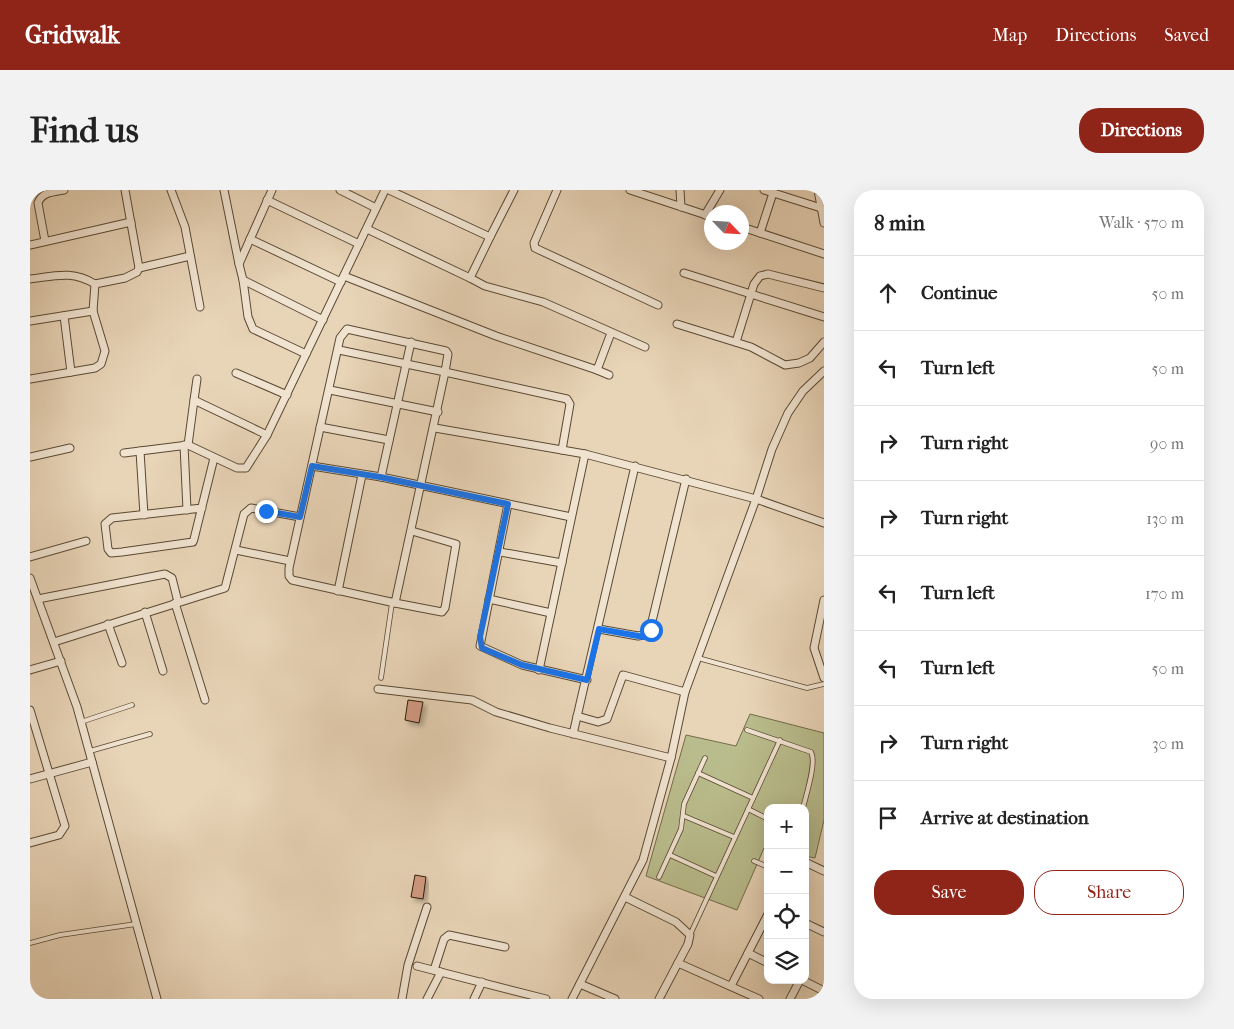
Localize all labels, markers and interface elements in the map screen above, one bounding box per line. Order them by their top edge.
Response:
text: Gridwalk [25,21,120,49]
text: Map [993,25,1027,46]
text: Directions [1055,25,1136,46]
text: Saved [1164,25,1209,46]
button: Directions [1079,108,1204,153]
text: Find us [30,110,139,151]
north arrow [704,205,749,250]
text: 8 min [874,211,925,235]
text: Walk · 570 m [1099,213,1184,232]
icon: ahead [874,279,902,307]
text: Continue [921,282,997,304]
text: 50 m [1152,284,1184,303]
icon: left [874,354,902,382]
text: Turn left [921,357,995,379]
text: 50 m [1152,359,1184,378]
icon: right [874,429,902,457]
text: Turn right [921,432,1008,454]
text: 90 m [1150,434,1184,453]
route end [255,500,278,523]
icon: right [874,504,902,532]
text: Turn right [921,507,1008,529]
text: 130 m [1146,509,1184,528]
icon: left [874,579,902,607]
text: Turn left [921,582,995,604]
text: 170 m [1145,584,1184,603]
route start [640,619,663,642]
icon: left [874,654,902,682]
text: Turn left [921,657,995,679]
text: 50 m [1152,659,1184,678]
icon: right [874,729,902,757]
text: Turn right [921,732,1008,754]
text: 30 m [1152,734,1184,753]
map controls [764,804,809,984]
button: + [764,804,809,849]
icon: arrive [874,804,902,832]
text: Arrive at destination [921,807,1089,829]
button: − [764,849,809,894]
button: Save [874,870,1024,915]
button: Share [1034,870,1184,915]
button: locate [764,894,809,939]
button: layers [764,939,809,984]

